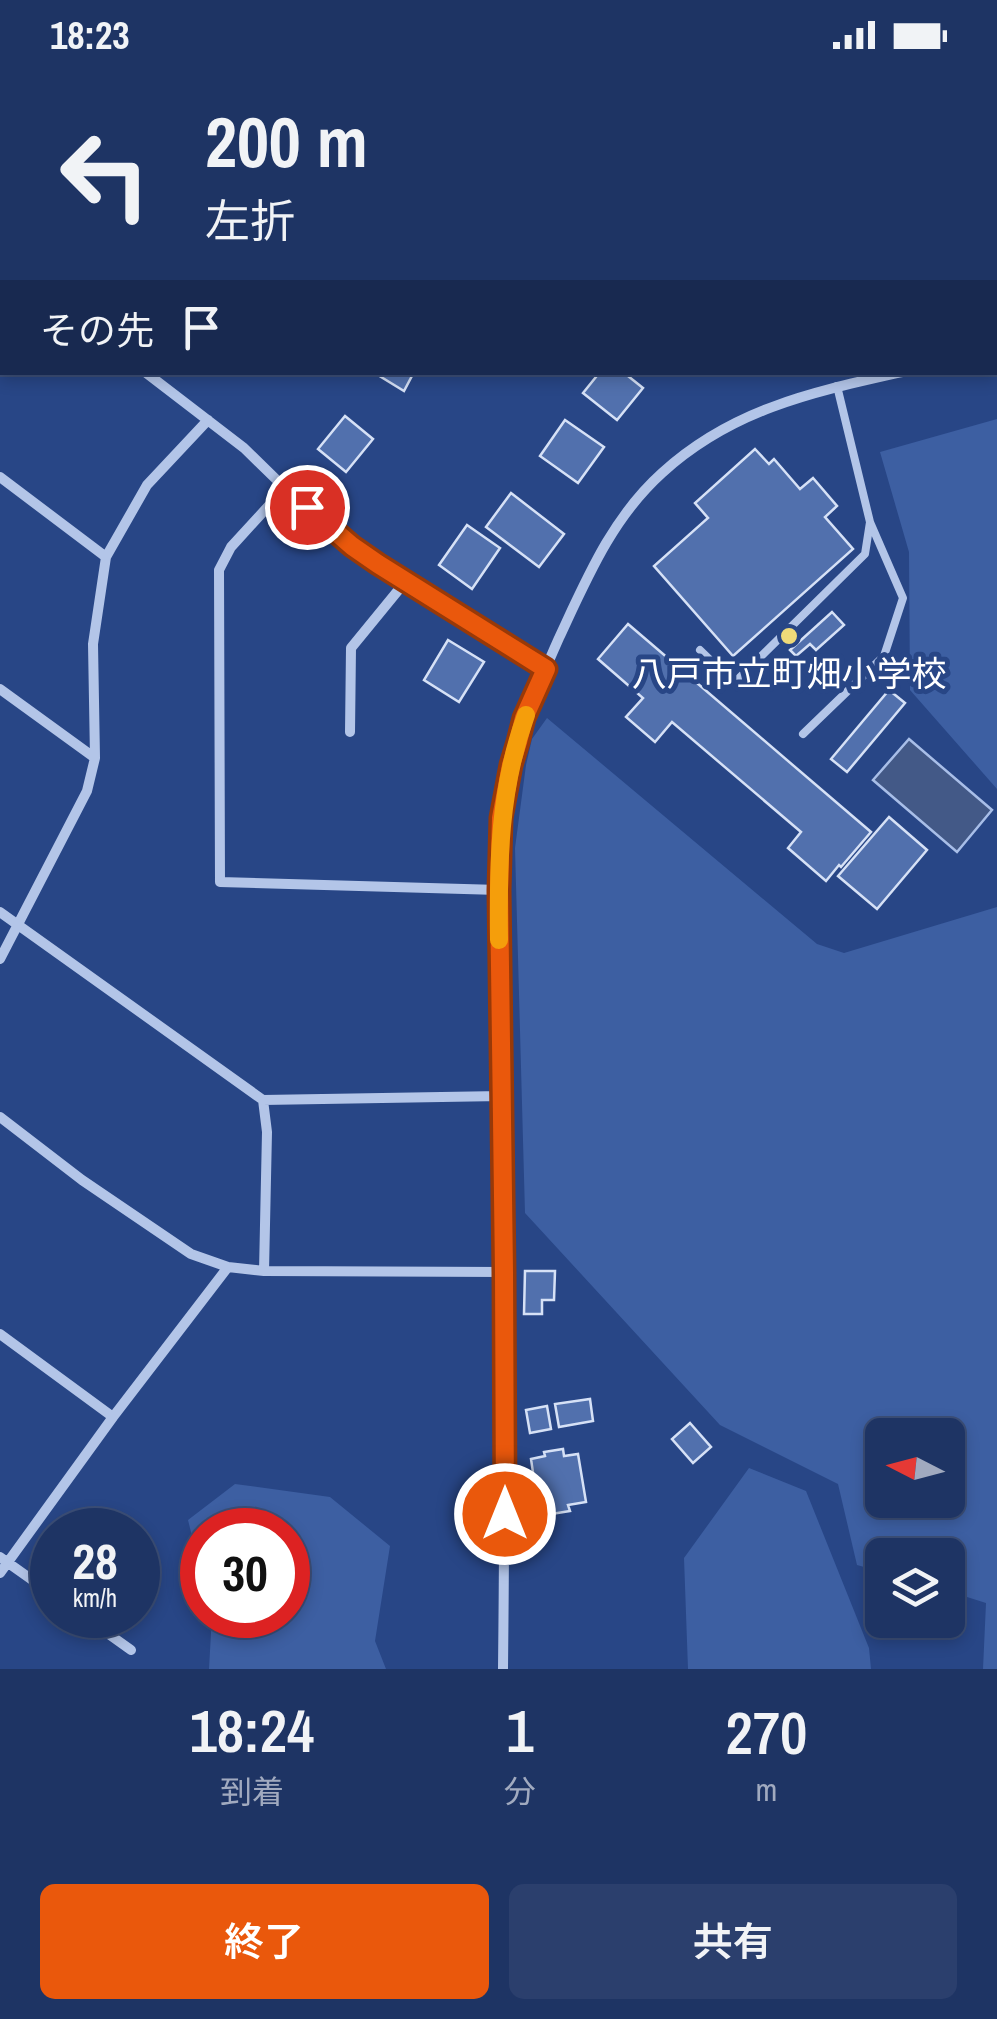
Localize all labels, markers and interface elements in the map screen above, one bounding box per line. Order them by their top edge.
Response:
text: 18:23 [50,10,130,61]
text: 200 m [205,95,368,189]
icon: left [40,110,170,240]
text: 左折 [205,190,295,251]
icon: arrive [174,300,229,355]
text: その先 [40,305,154,356]
pin [265,465,350,550]
icon: arrive [280,480,335,535]
marker: 八戸市立町畑小学校 [778,625,800,647]
place label: 八戸市立町畑小学校 [631,650,947,697]
north arrow [865,1418,965,1518]
map controls [865,1418,965,1638]
position arrow [453,1462,557,1566]
speed limit sign: 30 [180,1508,310,1638]
text: 28 [72,1527,118,1595]
button: layers [865,1538,965,1638]
text: km/h [73,1581,117,1615]
text: 18:24 [189,1690,314,1771]
text: 1 [506,1690,534,1771]
text: 270 [725,1692,807,1773]
text: m [756,1768,777,1811]
text: 到着 [220,1770,284,1813]
text: 分 [504,1770,536,1813]
button: 終了 [40,1884,489,1999]
button: 共有 [509,1884,957,1999]

